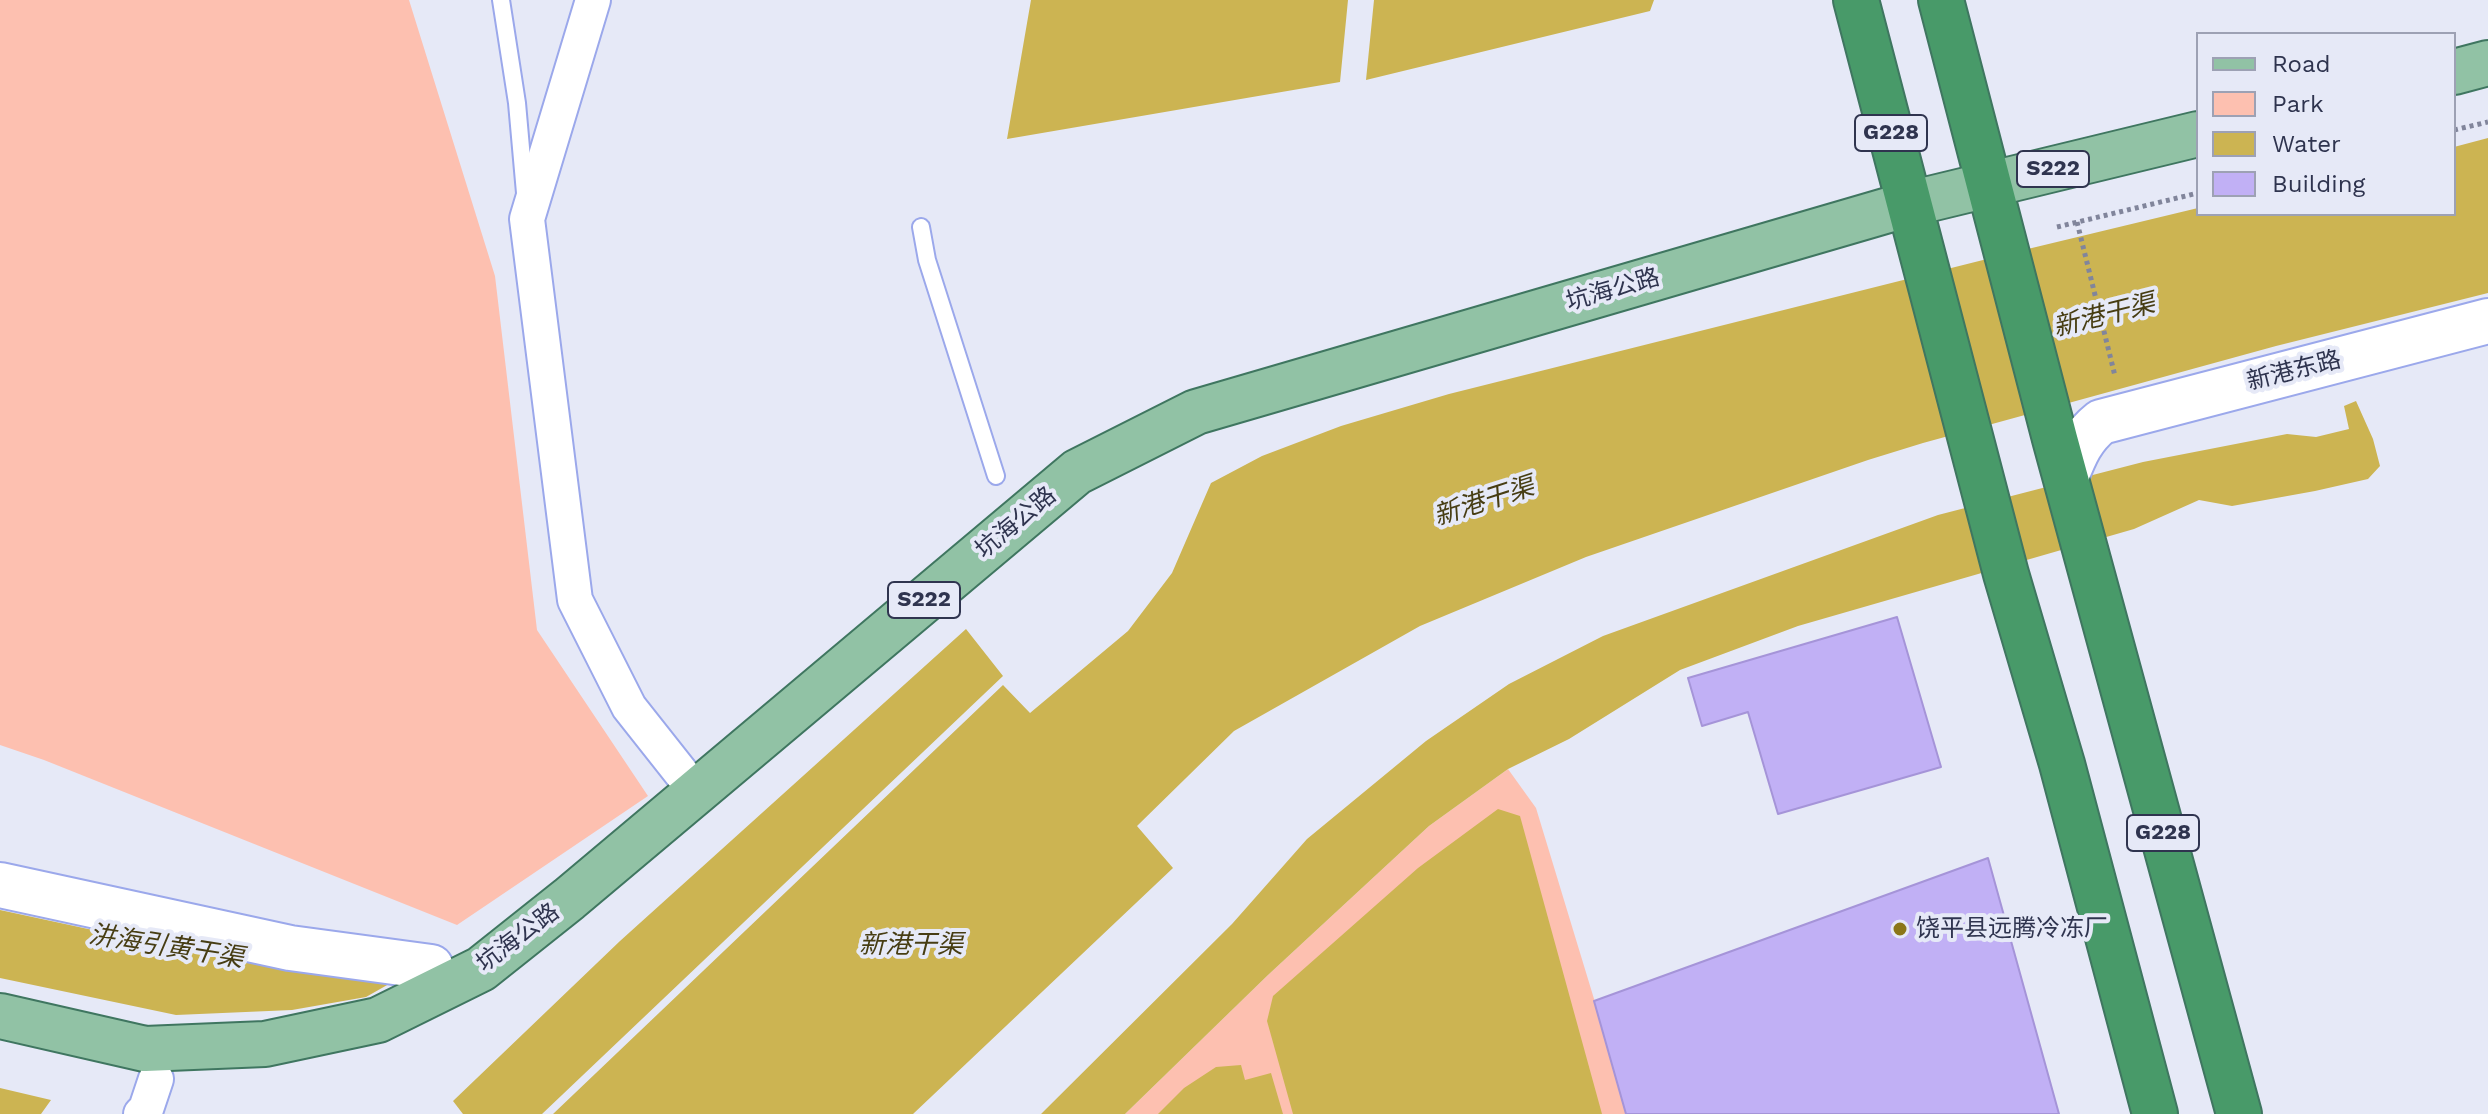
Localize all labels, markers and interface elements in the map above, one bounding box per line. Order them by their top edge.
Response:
legend [2196,32,2456,216]
text: Road [2272,50,2331,78]
text: Park [2272,90,2324,118]
road number: G228 [1855,115,1927,151]
text: Water [2272,130,2341,158]
road number: S222 [2017,151,2089,187]
text: Building [2272,170,2365,198]
street label: 坑海公路 [1563,263,1663,317]
water label: 新港干渠 [2050,288,2158,344]
street label: 新港东路 [2244,345,2344,397]
water label: 新港干渠 [1430,471,1538,533]
street label: 坑海公路 [970,481,1062,565]
road number: S222 [888,582,960,618]
road number: G228 [2127,815,2199,851]
street label: 坑海公路 [471,898,565,978]
place label: 饶平县远腾冷冻厂 [1916,915,2108,943]
water label: 汫海引黄干渠 [87,919,245,975]
marker: 饶平县远腾冷冻厂 [1891,920,1909,938]
water label: 新港干渠 [859,929,963,961]

